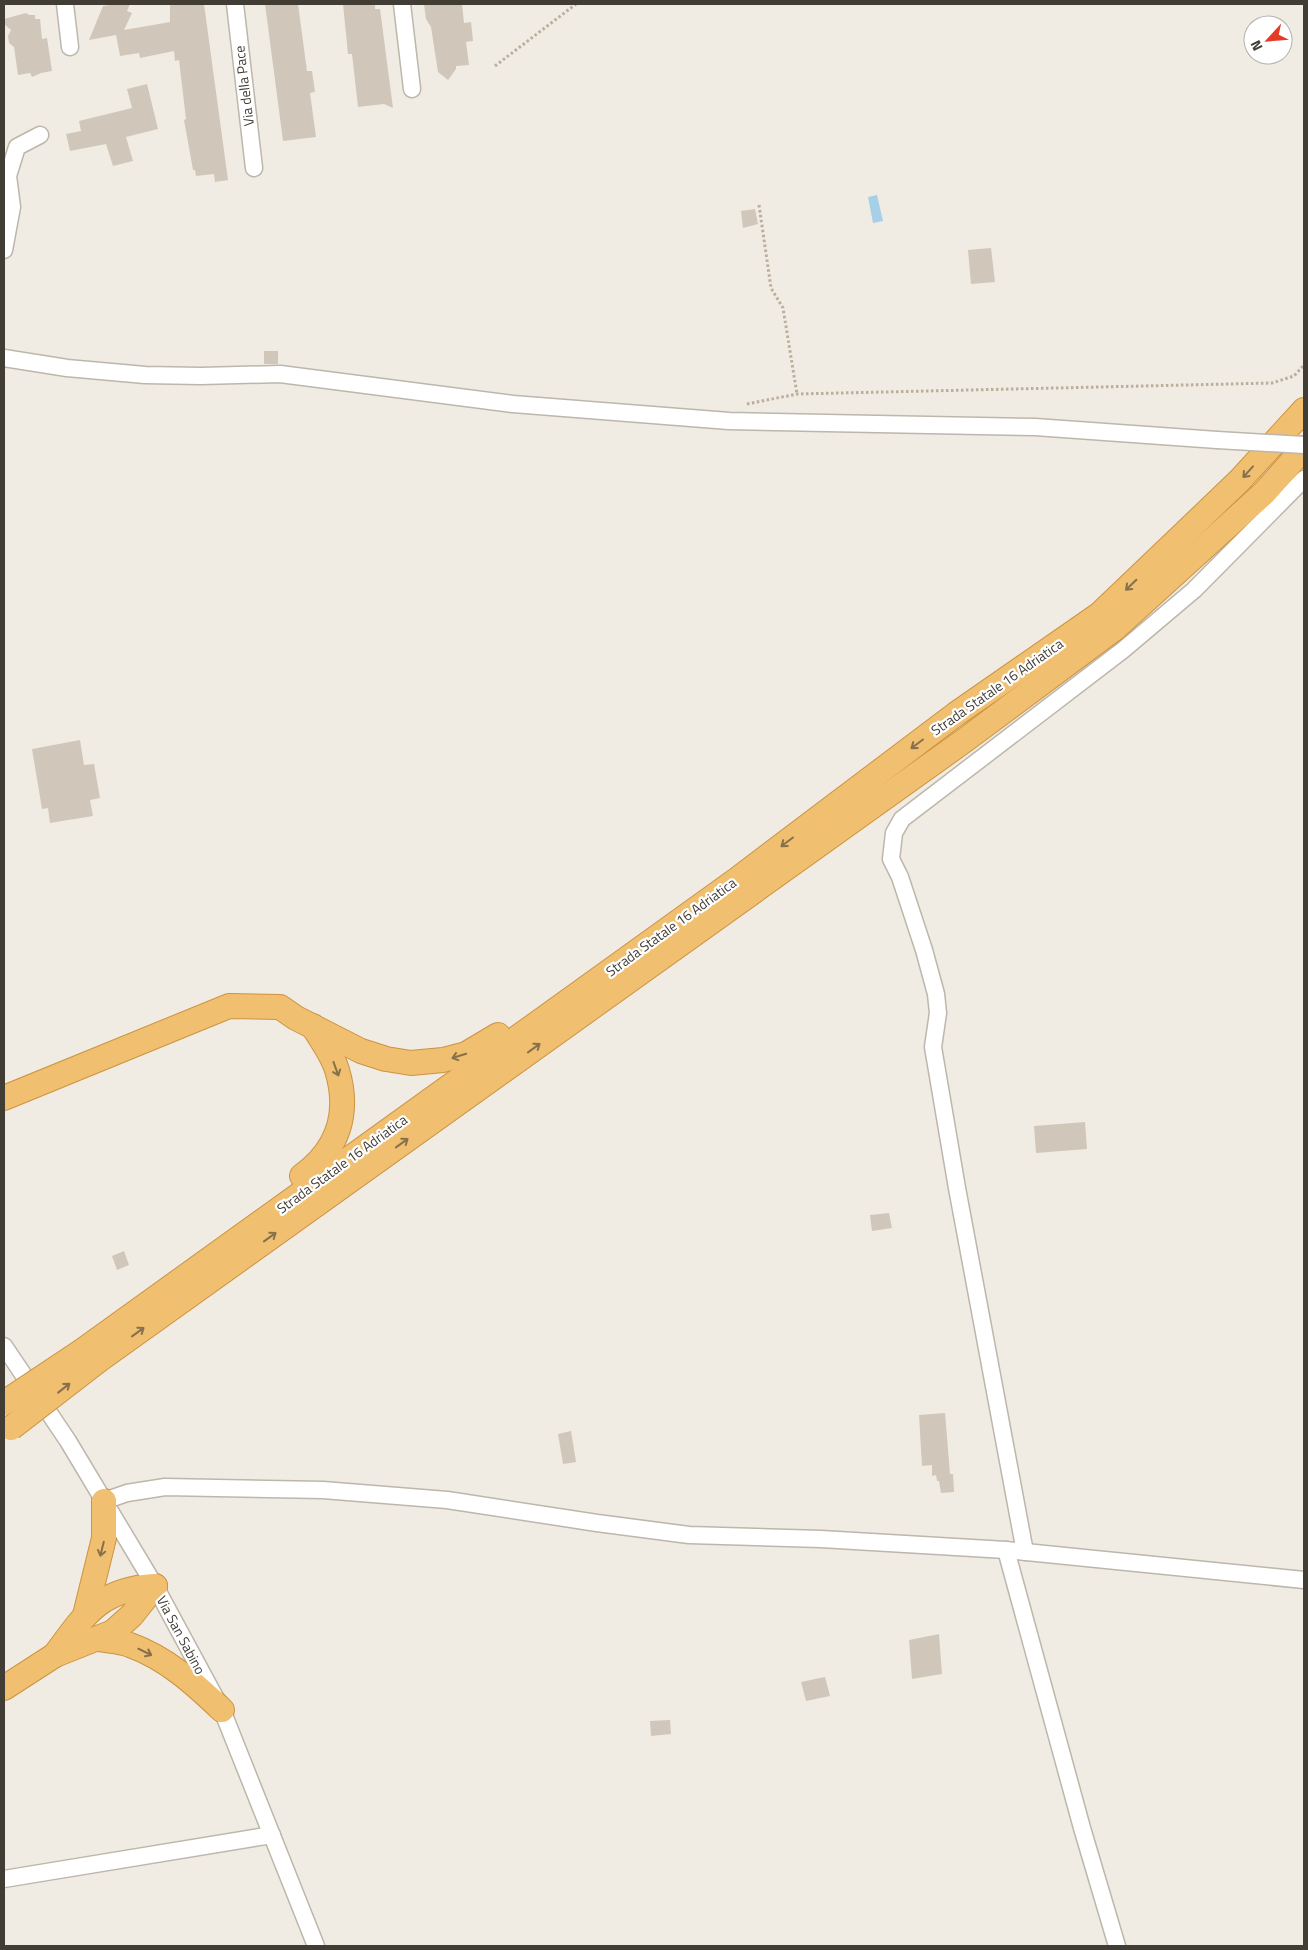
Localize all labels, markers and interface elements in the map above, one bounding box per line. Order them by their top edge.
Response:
north arrow [1243,15,1293,65]
text: N [1244,37,1267,55]
street label: Via della Pace [228,45,259,127]
one-way arrow [1242,465,1254,478]
one-way arrow [1124,579,1137,591]
street label: Strada Statale 16 Adriatica [926,633,1067,740]
one-way arrow [910,739,924,749]
one-way arrow [780,837,794,847]
street label: Strada Statale 16 Adriatica [601,872,740,981]
one-way arrow [527,1043,541,1053]
one-way arrow [451,1051,467,1061]
one-way arrow [332,1061,341,1076]
street label: Strada Statale 16 Adriatica [272,1109,411,1218]
one-way arrow [395,1138,409,1148]
one-way arrow [263,1232,277,1242]
one-way arrow [131,1327,145,1337]
one-way arrow [57,1382,70,1393]
one-way arrow [96,1541,106,1557]
street label: Via San Sabino [152,1592,211,1678]
one-way arrow [137,1648,152,1658]

